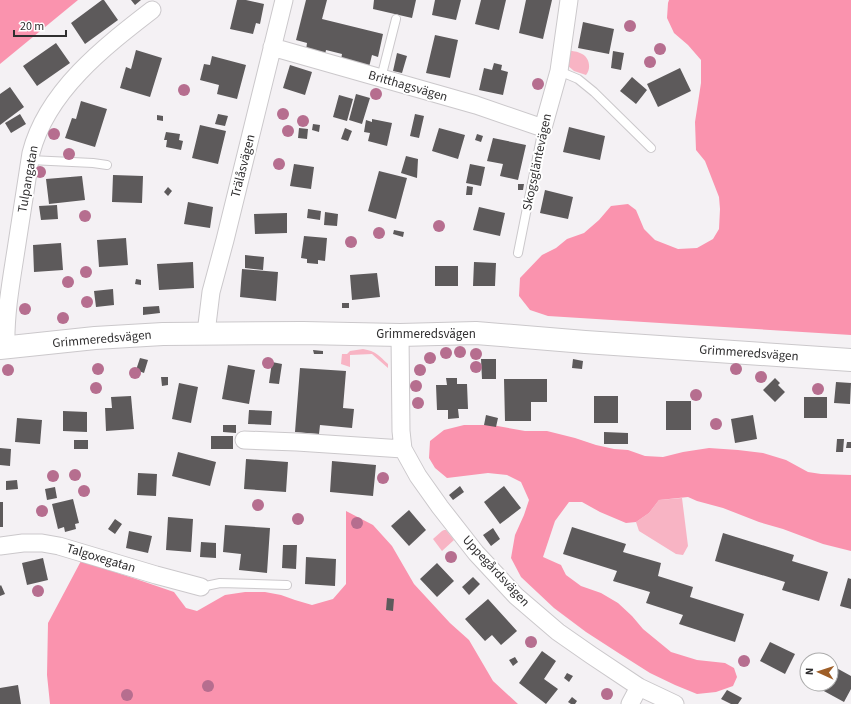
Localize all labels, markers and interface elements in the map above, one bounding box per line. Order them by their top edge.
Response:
scale bar [14,12,66,38]
text: 20 m [20,18,44,35]
street label: Britthagsvägen [366,66,450,106]
street label: Skogsgläntevägen [518,112,556,212]
street label: Trälåsvägen [226,132,260,200]
street label: Tulpangatan [13,144,43,214]
street label: Grimmeredsvägen [376,325,476,343]
street label: Grimmeredsvägen [52,326,152,352]
street label: Grimmeredsvägen [699,341,799,365]
street label: Uppegårdsvägen [458,531,534,611]
street label: Talgoxegatan [64,539,138,577]
north arrow [799,652,839,692]
text: N [802,667,817,676]

